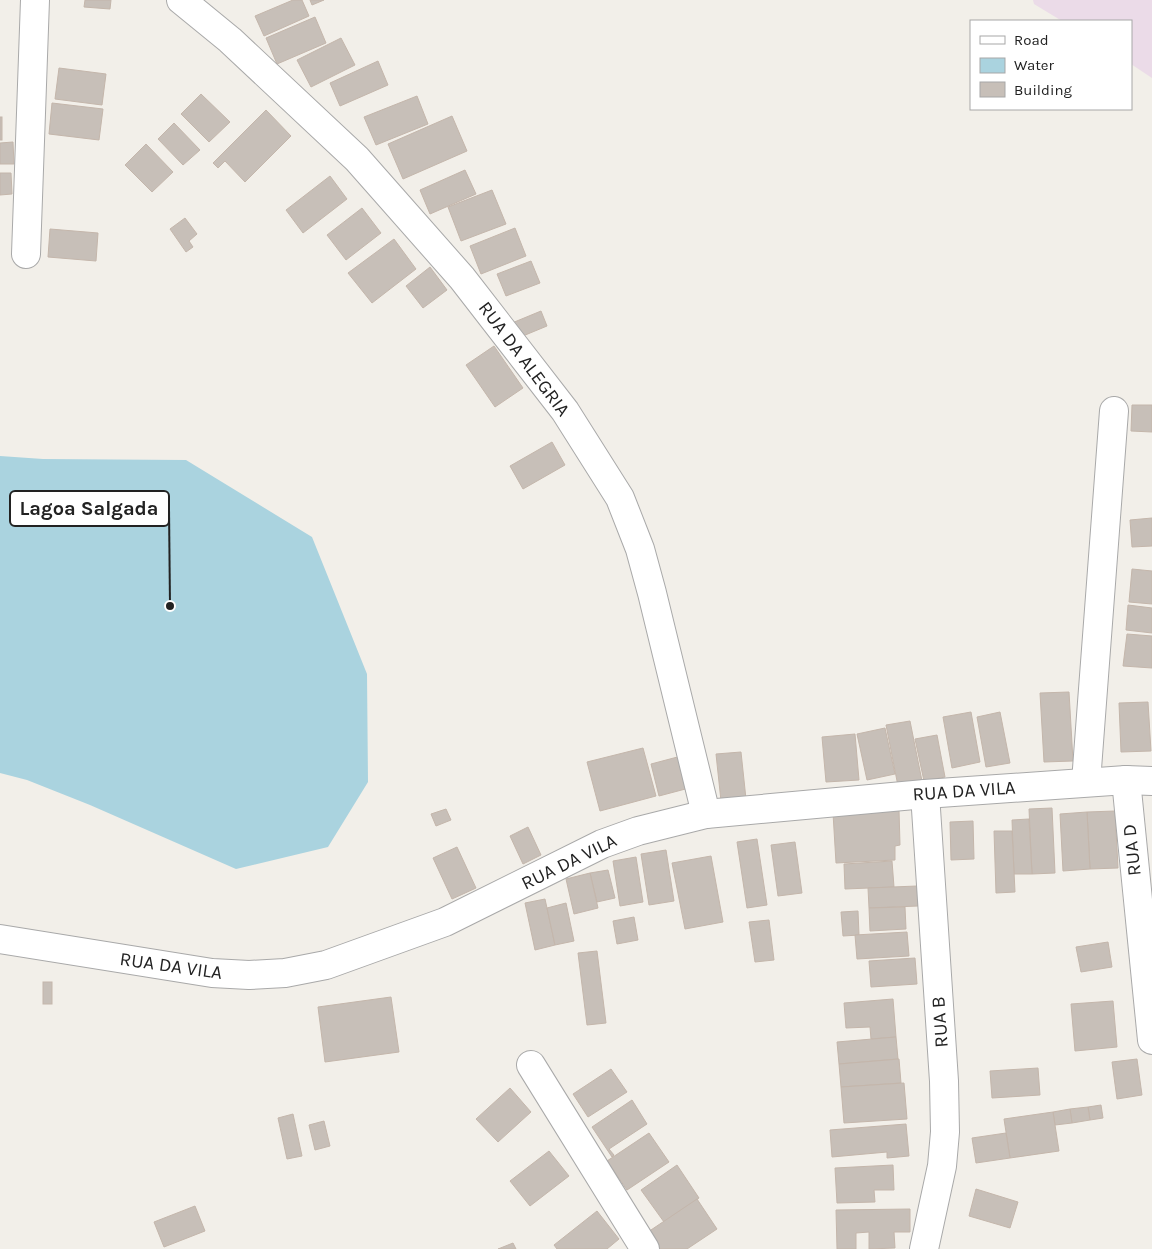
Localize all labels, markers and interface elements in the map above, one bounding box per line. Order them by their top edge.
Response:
legend [970,20,1132,110]
text: Road [1014,31,1049,49]
text: Water [1014,56,1055,74]
text: Building [1014,81,1072,99]
street label: RUA DA ALEGRIA [474,297,574,421]
callout: Lagoa Salgada [10,491,169,526]
text: Lagoa Salgada [19,497,159,520]
street label: RUA DA VILA [912,776,1016,806]
street label: RUA D [1118,823,1146,877]
street label: RUA DA VILA [518,829,620,895]
street label: RUA DA VILA [118,948,224,984]
street label: RUA B [927,996,953,1048]

